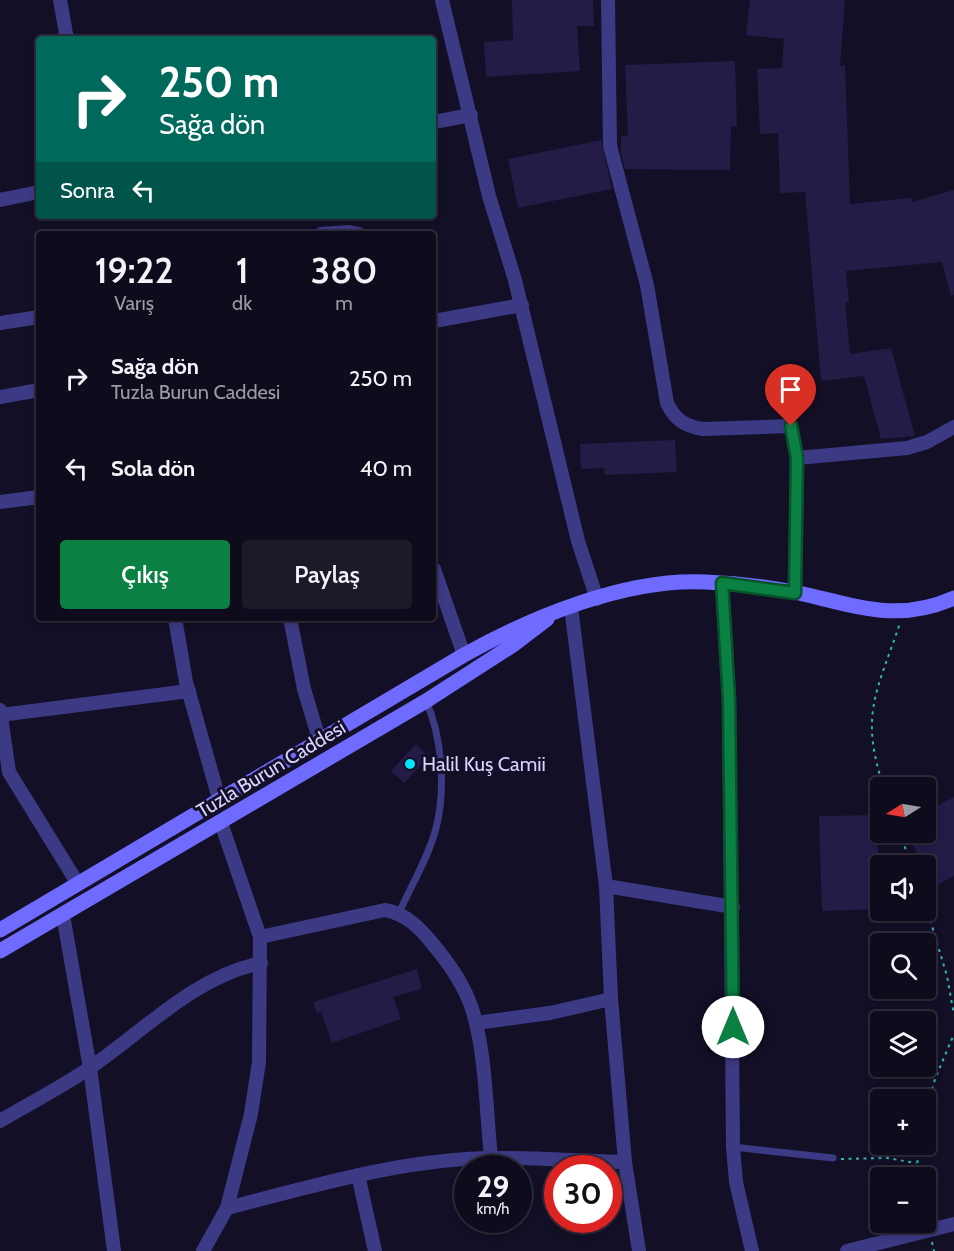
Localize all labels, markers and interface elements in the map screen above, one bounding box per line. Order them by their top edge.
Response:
text: 250 m [159,56,279,108]
icon: right [60,60,138,138]
text: Sağa dön [159,108,265,141]
icon: left [127,174,160,207]
text: Sonra [60,177,115,204]
text: 19:22 [95,248,173,292]
text: 1 [236,248,249,292]
text: 380 [311,248,377,292]
text: Varış [114,291,154,315]
text: dk [232,291,252,315]
text: m [335,291,353,315]
text: Sağa dön [111,353,199,380]
icon: right [60,362,93,395]
pin [765,364,816,426]
text: 250 m [349,365,412,392]
icon: arrive [774,373,807,406]
text: Tuzla Burun Caddesi [111,380,280,404]
icon: left [60,452,93,485]
text: Sola dön [111,455,195,482]
text: 40 m [360,455,412,482]
button: Çıkış [60,540,230,609]
button: Paylaş [242,540,412,609]
street label: Tuzla Burun Caddesi [192,715,350,823]
place label: Halil Kuş Camii [422,752,546,776]
marker: Halil Kuş Camii [403,757,417,771]
north arrow [870,777,936,843]
map controls [870,777,936,1233]
button: sound [870,855,936,921]
button: search [870,933,936,999]
position arrow [701,995,765,1059]
button: layers [870,1011,936,1077]
button: + [870,1089,936,1155]
speed limit sign: 30 [544,1155,622,1233]
button: − [870,1167,936,1233]
text: 29 [477,1168,509,1205]
text: km/h [477,1200,509,1218]

